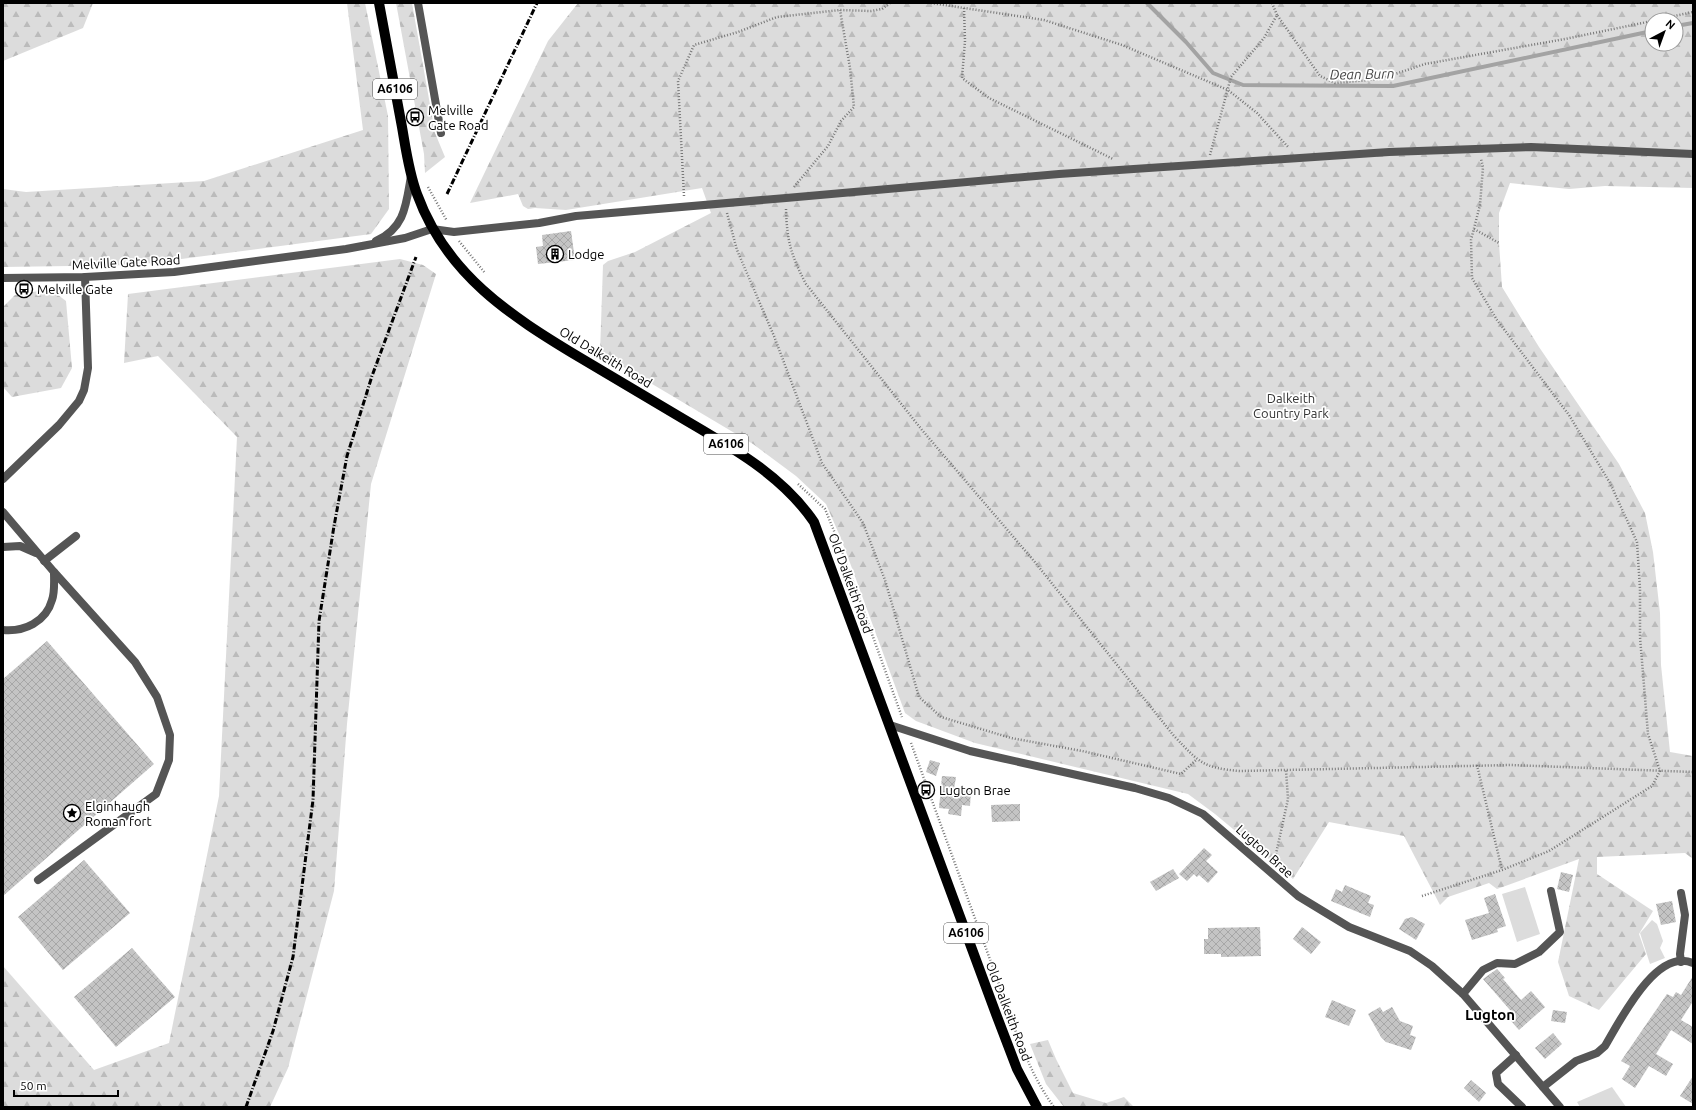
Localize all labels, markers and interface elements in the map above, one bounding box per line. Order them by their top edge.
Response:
north arrow [1644,12,1684,52]
text: N [1664,17,1678,32]
water label: Dean Burn [1329,65,1395,83]
road number: A6106 [373,79,417,99]
place label: Melville Gate Road [428,103,489,132]
bus stop icon: Melville Gate Road [405,107,425,127]
building icon: Lodge [545,244,565,264]
place label: Lodge [568,247,604,261]
street label: Melville Gate Road [71,252,181,272]
bus stop icon: Melville Gate [14,279,34,299]
place label: Melville Gate [37,282,113,296]
street label: Old Dalkeith Road [557,324,655,390]
park label: Dalkeith Country Park [1253,391,1329,420]
road number: A6106 [704,434,748,454]
street label: Old Dalkeith Road [826,531,876,635]
bus stop icon: Lugton Brae [916,780,936,800]
place label: Lugton Brae [939,783,1011,797]
place label: Elginhaugh Roman fort [85,799,152,828]
place icon: Elginhaugh Roman fort [62,803,82,823]
street label: Lugton Brae [1234,822,1296,880]
road number: A6106 [944,923,988,943]
street label: Old Dalkeith Road [984,959,1034,1063]
district label: Lugton [1465,1006,1515,1023]
scale bar [14,1072,118,1098]
text: 50 m [20,1079,47,1092]

